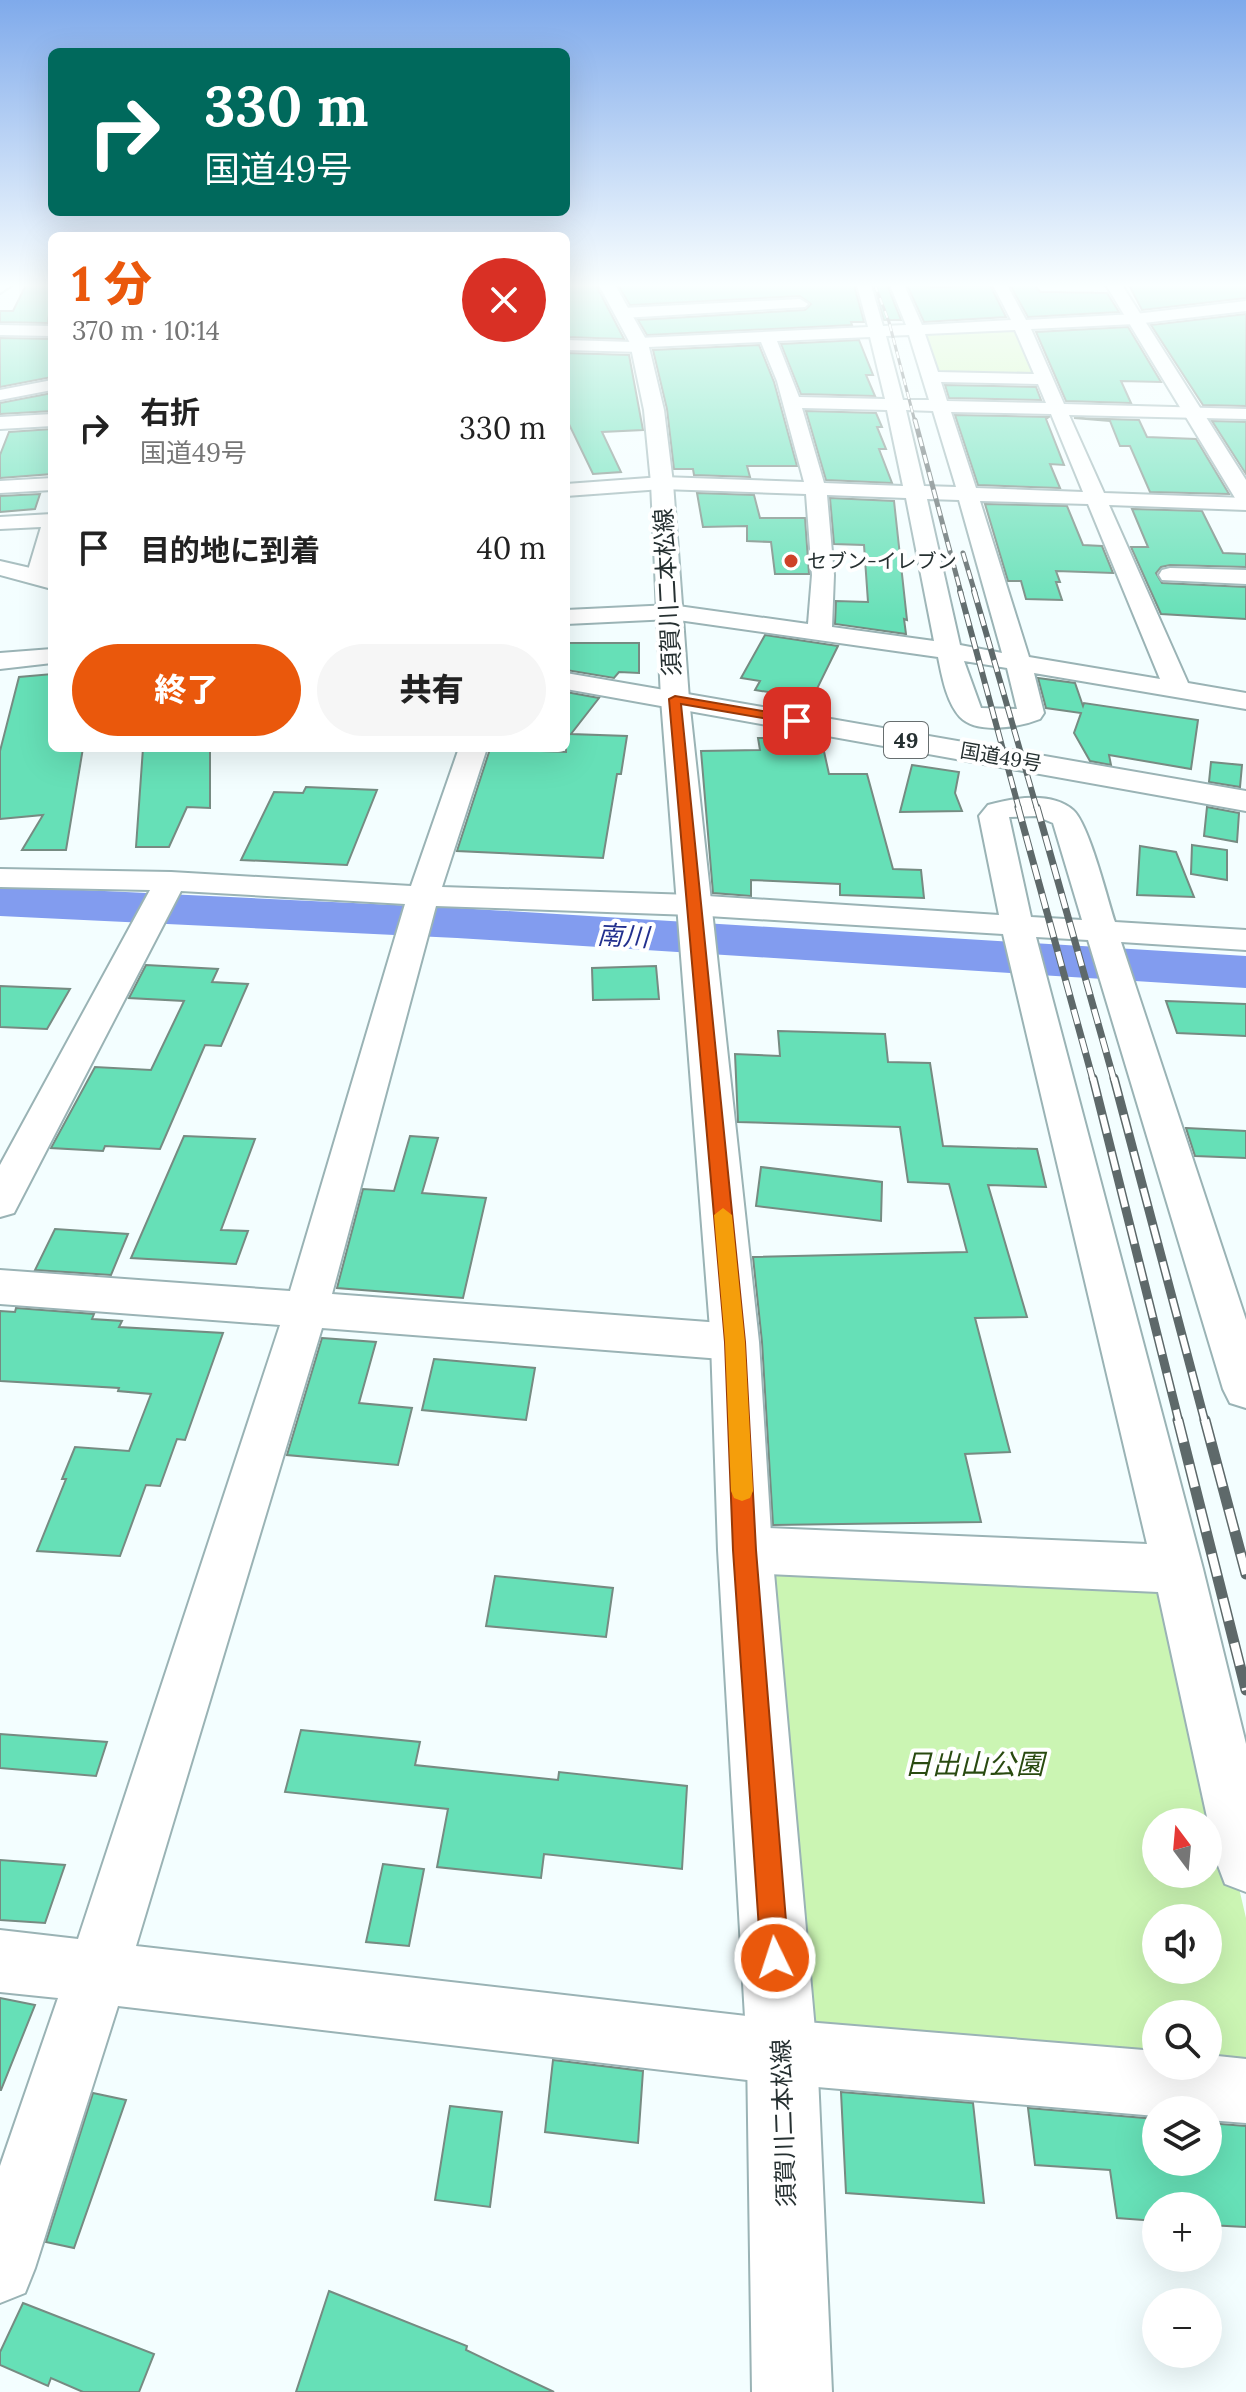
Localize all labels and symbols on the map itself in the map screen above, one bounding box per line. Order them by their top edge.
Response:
street label: 須賀川二本松線 [648,507,687,677]
place label: セブン-イレブン [807,548,957,573]
marker: セブン-イレブン [782,552,800,570]
pin [763,687,831,755]
road number: 49 [884,722,928,758]
street label: 国道49号 [958,737,1044,776]
water label: 南川 [596,918,653,953]
park label: 日出山公園 [904,1746,1048,1782]
north arrow [1142,1808,1222,1888]
position arrow [733,1916,817,2000]
street label: 須賀川二本松線 [765,2039,802,2208]

